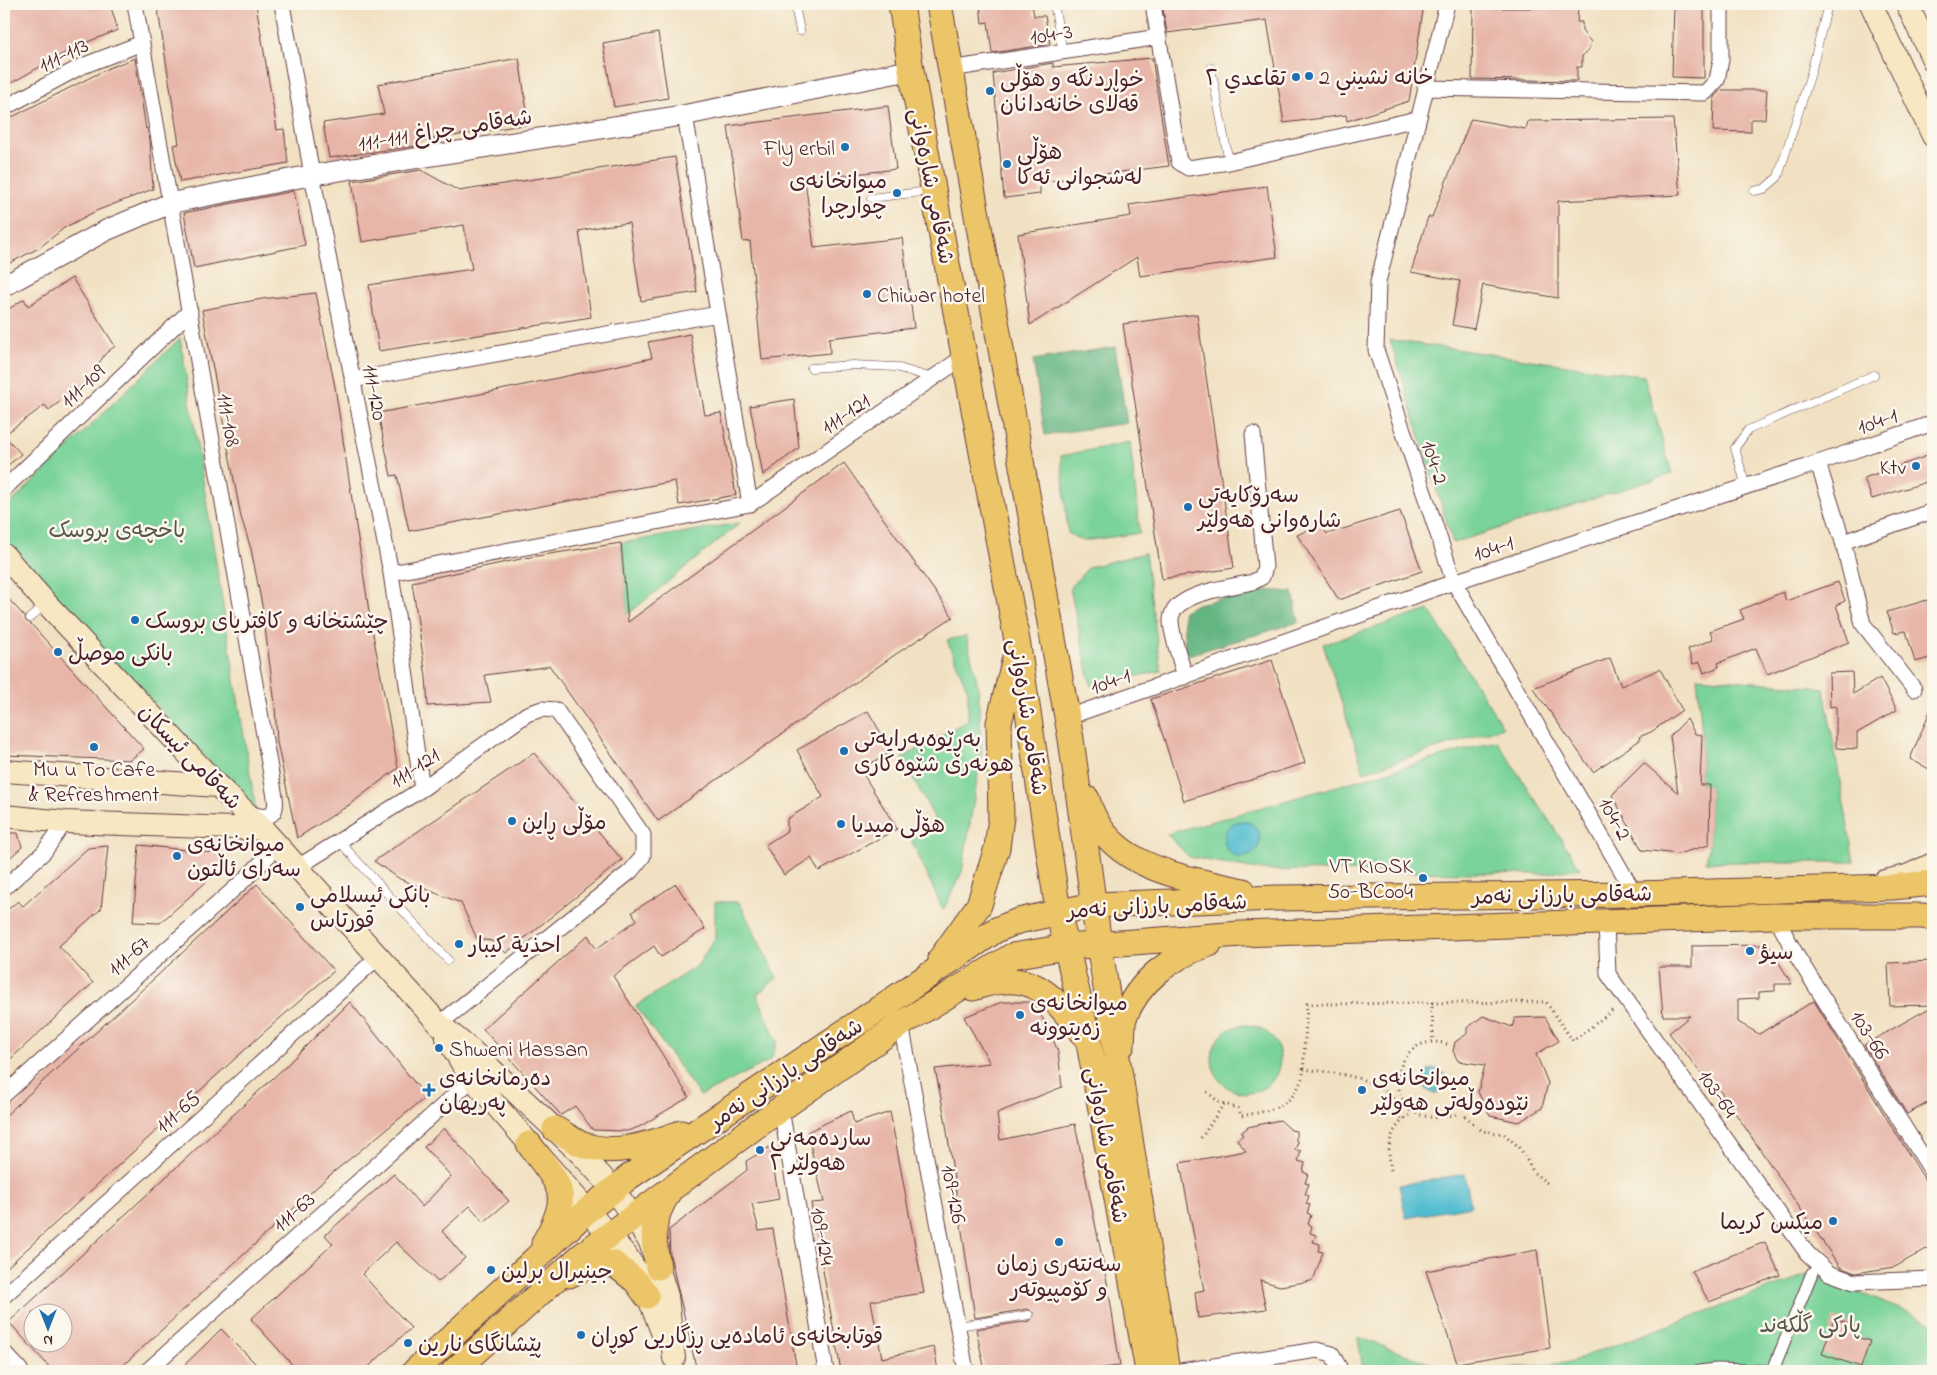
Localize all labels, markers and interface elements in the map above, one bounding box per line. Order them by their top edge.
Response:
street label: 104-3 [1028,17,1075,55]
street label: 111-113 [34,31,95,83]
place label: خواردنگە و هۆڵی قەڵای خانەدانان [1000,63,1144,122]
place label: خانه نشيني 2 [1319,63,1434,96]
place label: تقاعدي ٢ [1206,64,1287,96]
marker: خانه نشيني 2 [1303,70,1315,82]
marker: تقاعدي ٢ [1290,71,1302,83]
marker: خواردنگە و هۆڵی قەڵای خانەدانان [984,85,996,97]
street label: شەقامی چراغ 111-111 [356,102,535,162]
street label: شەقامی شارەوانی [899,106,961,267]
place label: Fly erbil [762,134,835,167]
place label: هۆڵی لەشجوانی ئەکا [1017,136,1142,195]
marker: Fly erbil [839,141,851,153]
marker: هۆڵی لەشجوانی ئەکا [1001,158,1013,170]
place label: میوانخانەی چوارچرا [789,167,887,224]
marker: میوانخانەی چوارچرا [891,187,903,199]
place label: Chiwar hotel [877,281,985,313]
marker: Chiwar hotel [861,288,873,300]
street label: 111-109 [54,357,114,417]
street label: 111-120 [352,362,394,423]
street label: 111-121 [815,387,878,444]
street label: 111-108 [207,391,247,450]
street label: 104-1 [1853,401,1902,445]
street label: 104-2 [1411,437,1455,489]
place label: Ktv [1879,453,1906,485]
marker: Ktv [1910,460,1922,472]
place label: سەرۆکایەتی شارەوانی هەولێر [1196,481,1341,538]
marker: سەرۆکایەتی شارەوانی هەولێر [1182,501,1194,513]
park label: باخچەی بروسک [49,516,185,548]
street label: 104-1 [1470,528,1518,571]
place label: چێشتخانە و کافتریای بروسک [145,607,389,639]
marker: چێشتخانە و کافتریای بروسک [129,614,141,626]
place label: بانکی موصڵ [68,637,173,671]
street label: شەقامی شارەوانی [998,637,1054,798]
marker: بانکی موصڵ [52,646,64,658]
street label: 104-1 [1086,661,1135,705]
street label: شەقامی ئیسکان [130,698,248,818]
place label: بەڕێوەبەرایەتی هونەری شێوەکاری [854,725,1014,782]
marker: Mu u To Cafe & Refreshment [88,741,100,753]
street label: 111-121 [384,741,447,798]
marker: بەڕێوەبەرایەتی هونەری شێوەکاری [838,745,850,757]
place label: Mu u To Cafe & Refreshment [29,755,160,812]
street label: 104-2 [1588,792,1638,847]
place label: مۆڵی ڕاین [522,806,607,840]
place label: هۆڵی میدیا [851,809,945,843]
marker: مۆڵی ڕاین [506,815,518,827]
marker: هۆڵی میدیا [835,818,847,830]
place label: میوانخانەی سەرای ئاڵتون [187,830,301,887]
marker: میوانخانەی سەرای ئاڵتون [171,850,183,862]
place label: VT KIOSK 50-BC004 [1328,852,1413,909]
marker: VT KIOSK 50-BC004 [1417,872,1429,884]
street label: شەقامی بارزانی نەمر [1470,879,1653,915]
place label: بانکی ئیسلامی قورتاس [310,881,430,938]
street label: شەقامی بارزانی نەمر [1064,887,1248,929]
marker: بانکی ئیسلامی قورتاس [294,901,306,913]
street label: 111-67 [101,929,159,985]
place label: احذية كيبار [467,931,561,963]
marker: احذية كيبار [453,938,465,950]
place label: سيؤ [1758,938,1794,970]
marker: سيؤ [1744,945,1756,957]
place label: میوانخانەی زەیتوونە [1030,989,1128,1046]
street label: 103-66 [1841,1005,1896,1067]
marker: میوانخانەی زەیتوونە [1014,1009,1026,1021]
street label: شەقامی بارزانی نەمر [701,1012,870,1140]
place label: Shweni Hassan [449,1035,588,1067]
marker: Shweni Hassan [433,1042,445,1054]
place label: دەرمانخانەی پەریهان [439,1064,551,1121]
place label: میوانخانەی نێودەوڵەتی هەولێر [1370,1064,1529,1121]
street label: 103-64 [1688,1064,1745,1125]
street label: شەقامی شارەوانی [1076,1065,1135,1226]
street label: 111-65 [149,1084,209,1142]
marker: دەرمانخانەی پەریهان [423,1084,435,1096]
marker: میوانخانەی نێودەوڵەتی هەولێر [1356,1084,1368,1096]
place label: ساردەمەنی هەولێر ٢ [770,1124,871,1181]
marker: ساردەمەنی هەولێر ٢ [754,1144,766,1156]
street label: 109-126 [931,1163,973,1227]
street label: 111-63 [266,1185,324,1241]
street label: 109-124 [800,1205,842,1268]
place label: ميكس كريما [1720,1208,1823,1240]
marker: ميكس كريما [1827,1215,1839,1227]
marker: سەنتەری زمان و کۆمپیوتەر [1053,1236,1065,1248]
place label: سەنتەری زمان و کۆمپیوتەر [997,1250,1121,1307]
place label: جينيرال برلين [501,1257,613,1289]
marker: جينيرال برلين [485,1264,497,1276]
north arrow [22,1302,72,1352]
park label: پارکی گڵکەند [1759,1309,1861,1343]
place label: قوتابخانەی ئامادەیی ڕزگاریی کوڕان [591,1322,883,1354]
text: N [43,1329,53,1350]
marker: قوتابخانەی ئامادەیی ڕزگاریی کوڕان [575,1329,587,1341]
place label: پێشانگای نارین [418,1330,542,1362]
marker: پێشانگای نارین [402,1337,414,1349]

